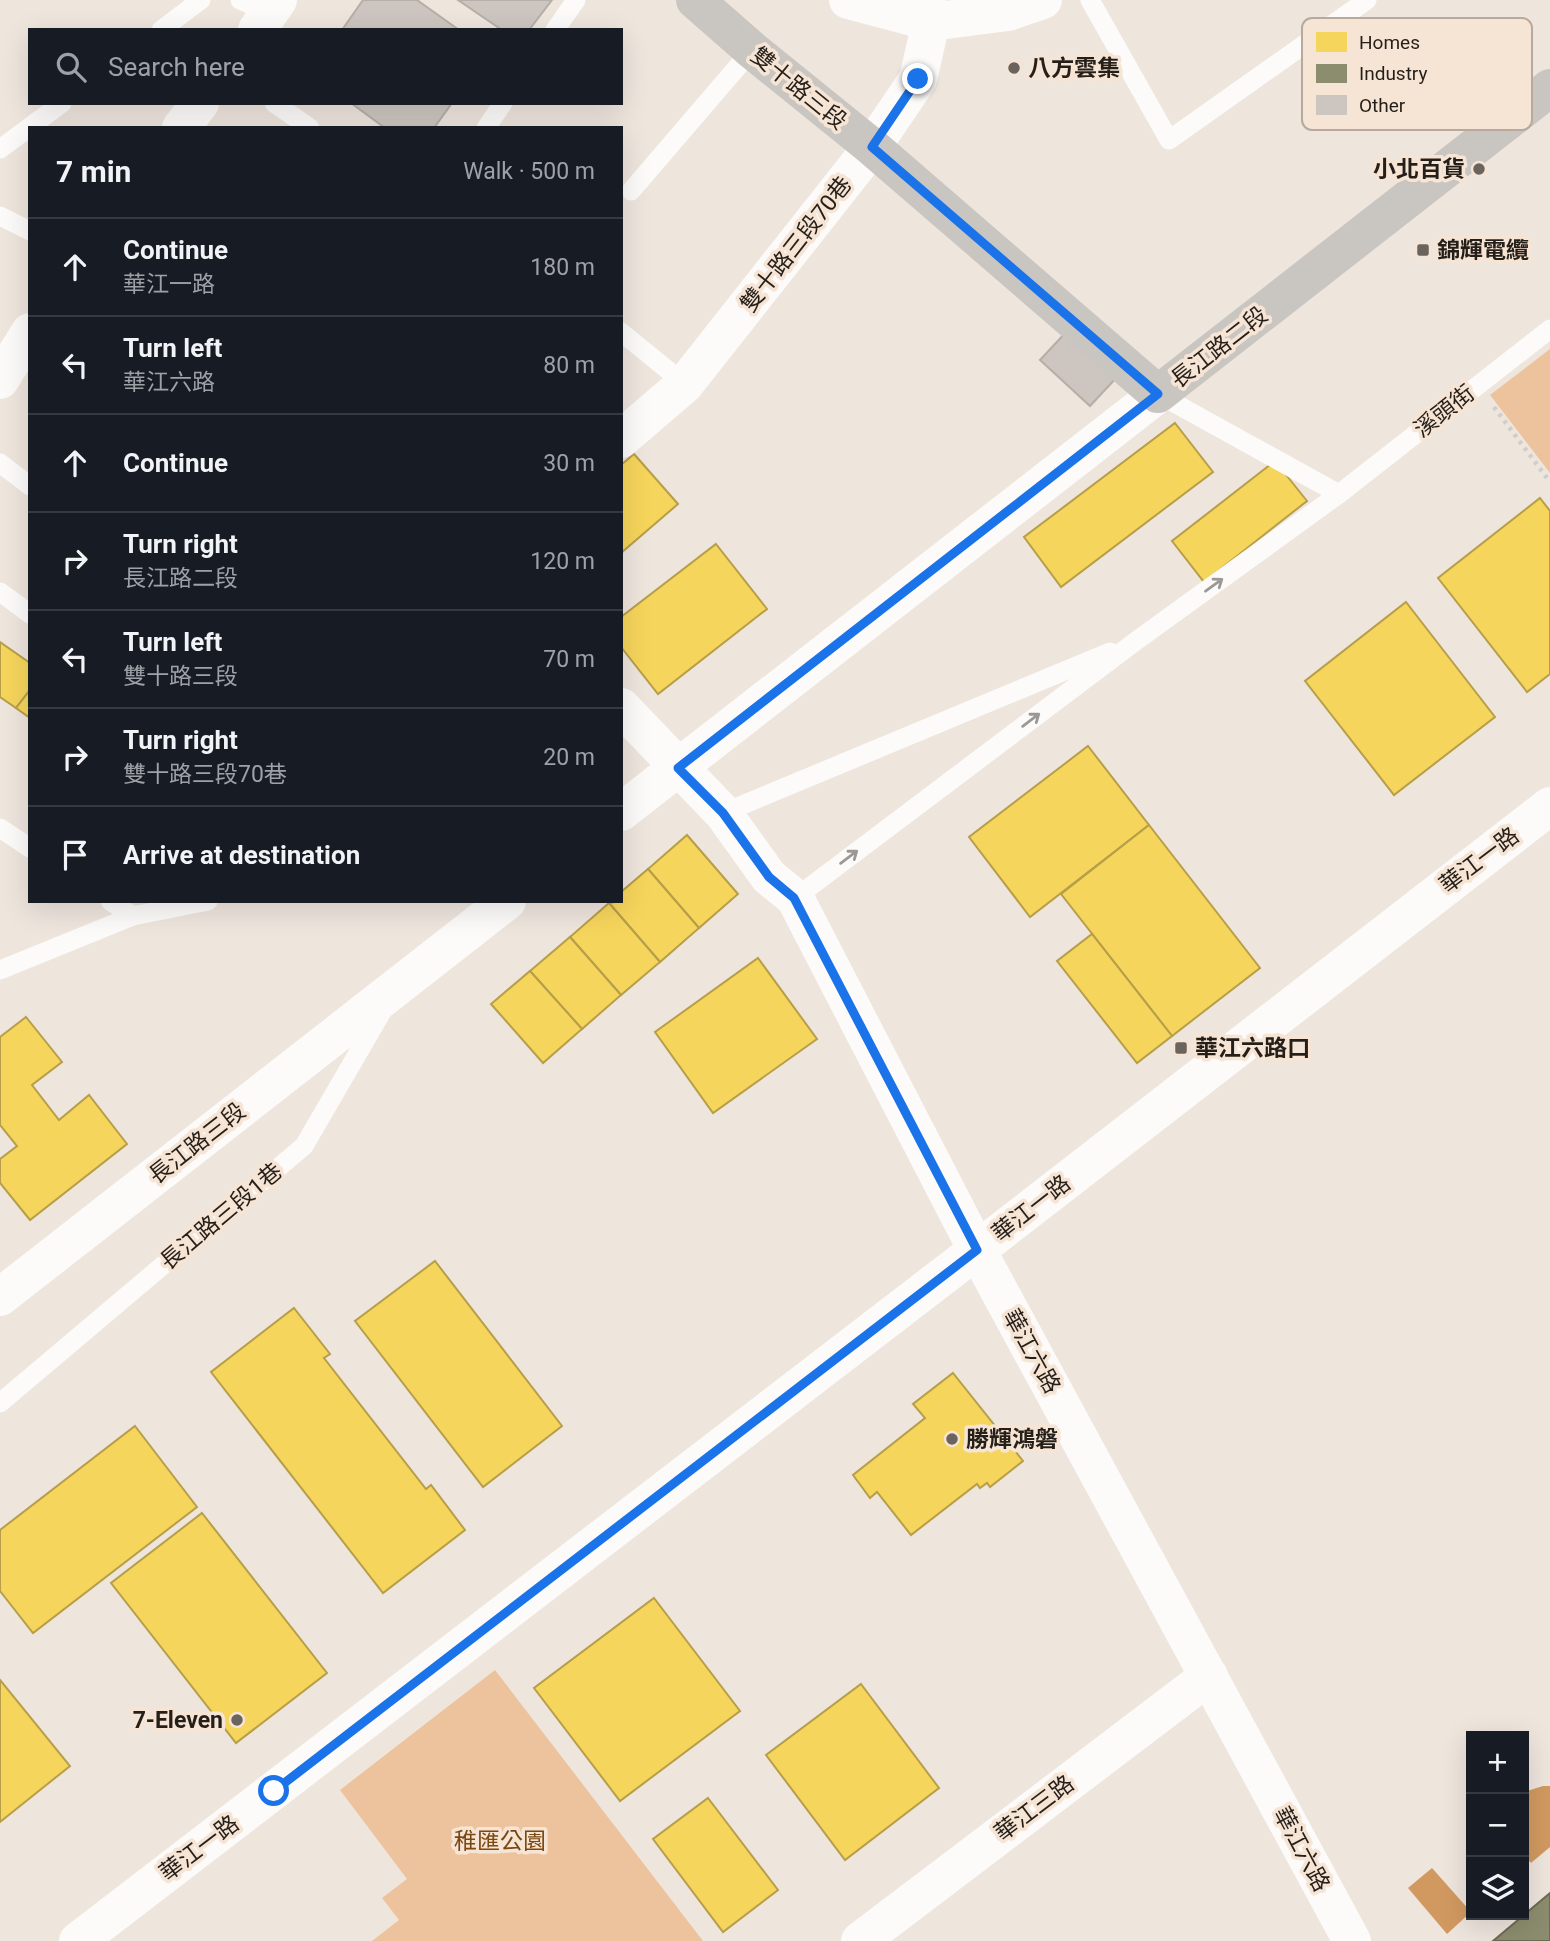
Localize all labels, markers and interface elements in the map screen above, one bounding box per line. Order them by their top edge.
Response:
legend [1302,18,1532,130]
search box [28,28,623,105]
text: Homes [1359,31,1420,54]
street label: 雙十路三段 [746,42,852,135]
icon: search [52,48,90,86]
text: Search here [108,52,245,82]
place label: 八方雲集 [1028,55,1120,82]
marker: 八方雲集 [1006,60,1022,76]
text: Industry [1359,62,1427,85]
route end [902,63,933,94]
text: Other [1359,94,1406,117]
text: 7 min [56,154,131,189]
place label: 小北百貨 [1373,156,1465,183]
text: Walk · 500 m [463,158,595,185]
marker: 小北百貨 [1471,161,1487,177]
street label: 雙十路三段70巷 [735,171,857,317]
text: Continue [123,235,228,265]
place label: 錦輝電纜 [1437,237,1529,264]
marker: 錦輝電纜 [1415,242,1431,258]
icon: ahead [56,248,94,286]
text: 180 m [530,254,595,281]
text: 華江一路 [123,271,215,298]
street label: 長江路二段 [1166,301,1273,393]
text: Turn left [123,333,222,363]
icon: left [56,346,94,384]
text: 80 m [543,352,595,379]
text: 華江六路 [123,369,215,396]
street label: 溪頭街 [1409,380,1480,443]
icon: ahead [56,444,94,482]
text: Continue [123,448,228,478]
text: 30 m [543,450,595,477]
text: Turn right [123,529,238,559]
icon: right [56,542,94,580]
text: 120 m [530,548,595,575]
text: 長江路二段 [123,565,238,592]
one-way arrow [1204,578,1223,592]
text: Turn left [123,627,222,657]
icon: left [56,640,94,678]
text: 70 m [543,646,595,673]
text: 雙十路三段 [123,663,238,690]
one-way arrow [1021,713,1040,727]
text: Turn right [123,725,238,755]
icon: right [56,738,94,776]
text: 20 m [543,744,595,771]
text: 雙十路三段70巷 [123,761,287,788]
street label: 華江一路 [1434,822,1524,899]
icon: arrive [56,836,94,874]
text: Arrive at destination [123,840,360,870]
one-way arrow [839,849,858,864]
place label: 華江六路口 [1195,1035,1310,1062]
marker: 華江六路口 [1173,1040,1189,1056]
street label: 長江路三段 [144,1097,251,1189]
street label: 長江路三段1巷 [155,1158,288,1275]
street label: 華江一路 [987,1169,1076,1247]
street label: 華江六路 [997,1304,1066,1398]
place label: 勝輝鴻磐 [966,1426,1058,1453]
marker: 勝輝鴻磐 [944,1431,960,1447]
place label: 7-Eleven [133,1707,223,1734]
marker: 7-Eleven [229,1712,245,1728]
map controls [1466,1731,1529,1920]
button: + [1466,1731,1529,1794]
street label: 華江三路 [989,1770,1079,1847]
route start [258,1775,289,1806]
button: − [1466,1794,1529,1857]
street label: 華江六路 [1268,1802,1335,1896]
street label: 華江一路 [154,1810,244,1887]
park label: 稚匯公園 [454,1828,546,1855]
button: layers [1466,1857,1529,1920]

